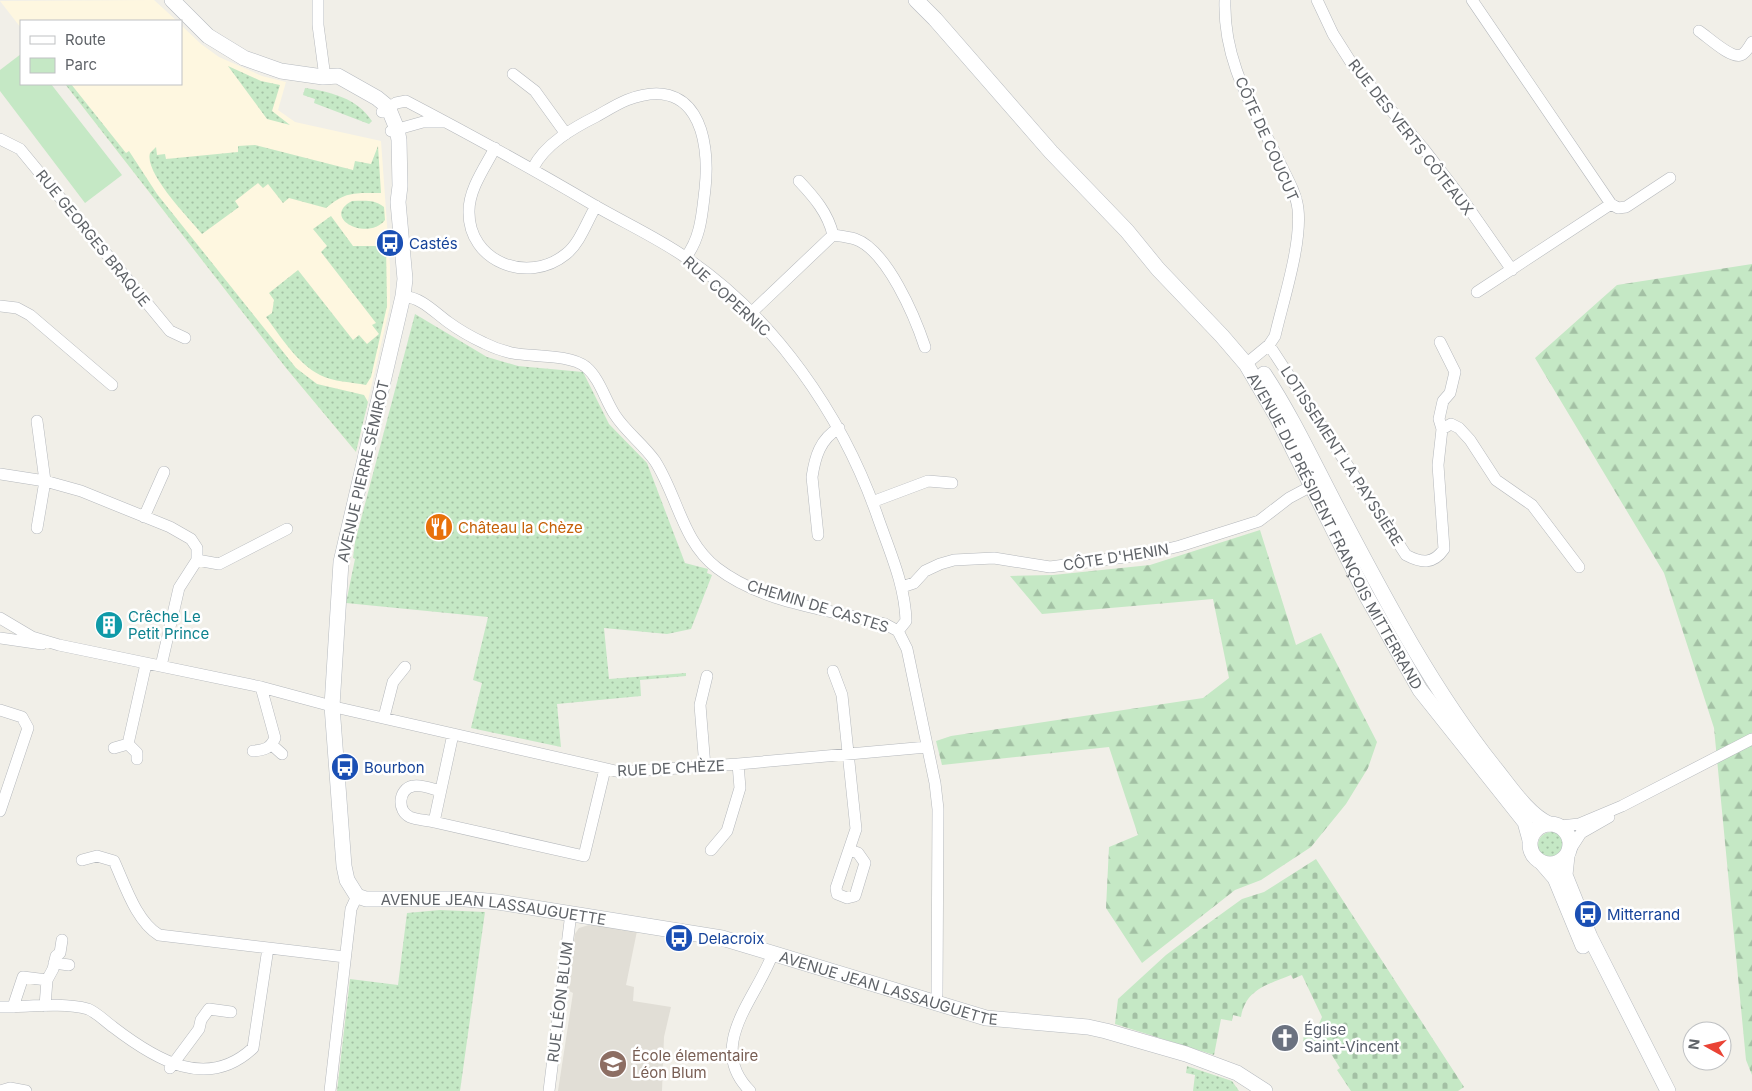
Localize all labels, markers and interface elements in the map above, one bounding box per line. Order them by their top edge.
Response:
legend [20,20,182,85]
text: Route [65,30,106,49]
text: Parc [65,55,97,74]
street label: RUE DES VERTS CÔTEAUX [1344,55,1478,219]
street label: CÔTE DE COUCUT [1231,74,1303,204]
street label: RUE GEORGES BRAQUE [32,166,154,310]
bus stop icon: Castés [375,228,405,258]
place label: Castés [409,234,458,253]
street label: RUE COPERNIC [679,252,775,340]
street label: LOTISSEMENT LA PAYSSIÈRE [1277,362,1407,550]
street label: AVENUE DU PRÉSIDENT FRANÇOIS MITTERRAND [1244,369,1427,693]
street label: AVENUE PIERRE SÉMIROT [333,378,393,564]
restaurant icon: Château la Chèze [424,512,454,542]
place label: Château la Chèze [458,518,583,537]
street label: CÔTE D'HENIN [1062,539,1170,575]
street label: CHEMIN DE CASTES [745,575,891,637]
place label: Crêche Le Petit Prince [128,607,209,643]
building icon: Crêche Le Petit Prince [94,610,124,640]
bus stop icon: Bourbon [330,752,360,782]
street label: RUE DE CHÈZE [617,756,725,780]
place label: Bourbon [364,758,425,777]
street label: AVENUE JEAN LASSAUGUETTE [381,889,608,929]
bus stop icon: Mitterrand [1573,899,1603,929]
place label: Mitterrand [1607,905,1680,924]
bus stop icon: Delacroix [664,923,694,953]
place label: Delacroix [698,929,764,948]
street label: RUE LÉON BLUM [543,941,577,1063]
street label: AVENUE JEAN LASSAUGUETTE [777,946,999,1029]
place label: Église Saint-Vincent [1304,1020,1399,1056]
north arrow [1682,1021,1732,1071]
church icon: Église Saint-Vincent [1270,1023,1300,1053]
text: N [1684,1038,1703,1051]
place label: École élementaire Léon Blum [632,1046,758,1082]
school or university icon: École élementaire Léon Blum [598,1049,628,1079]

